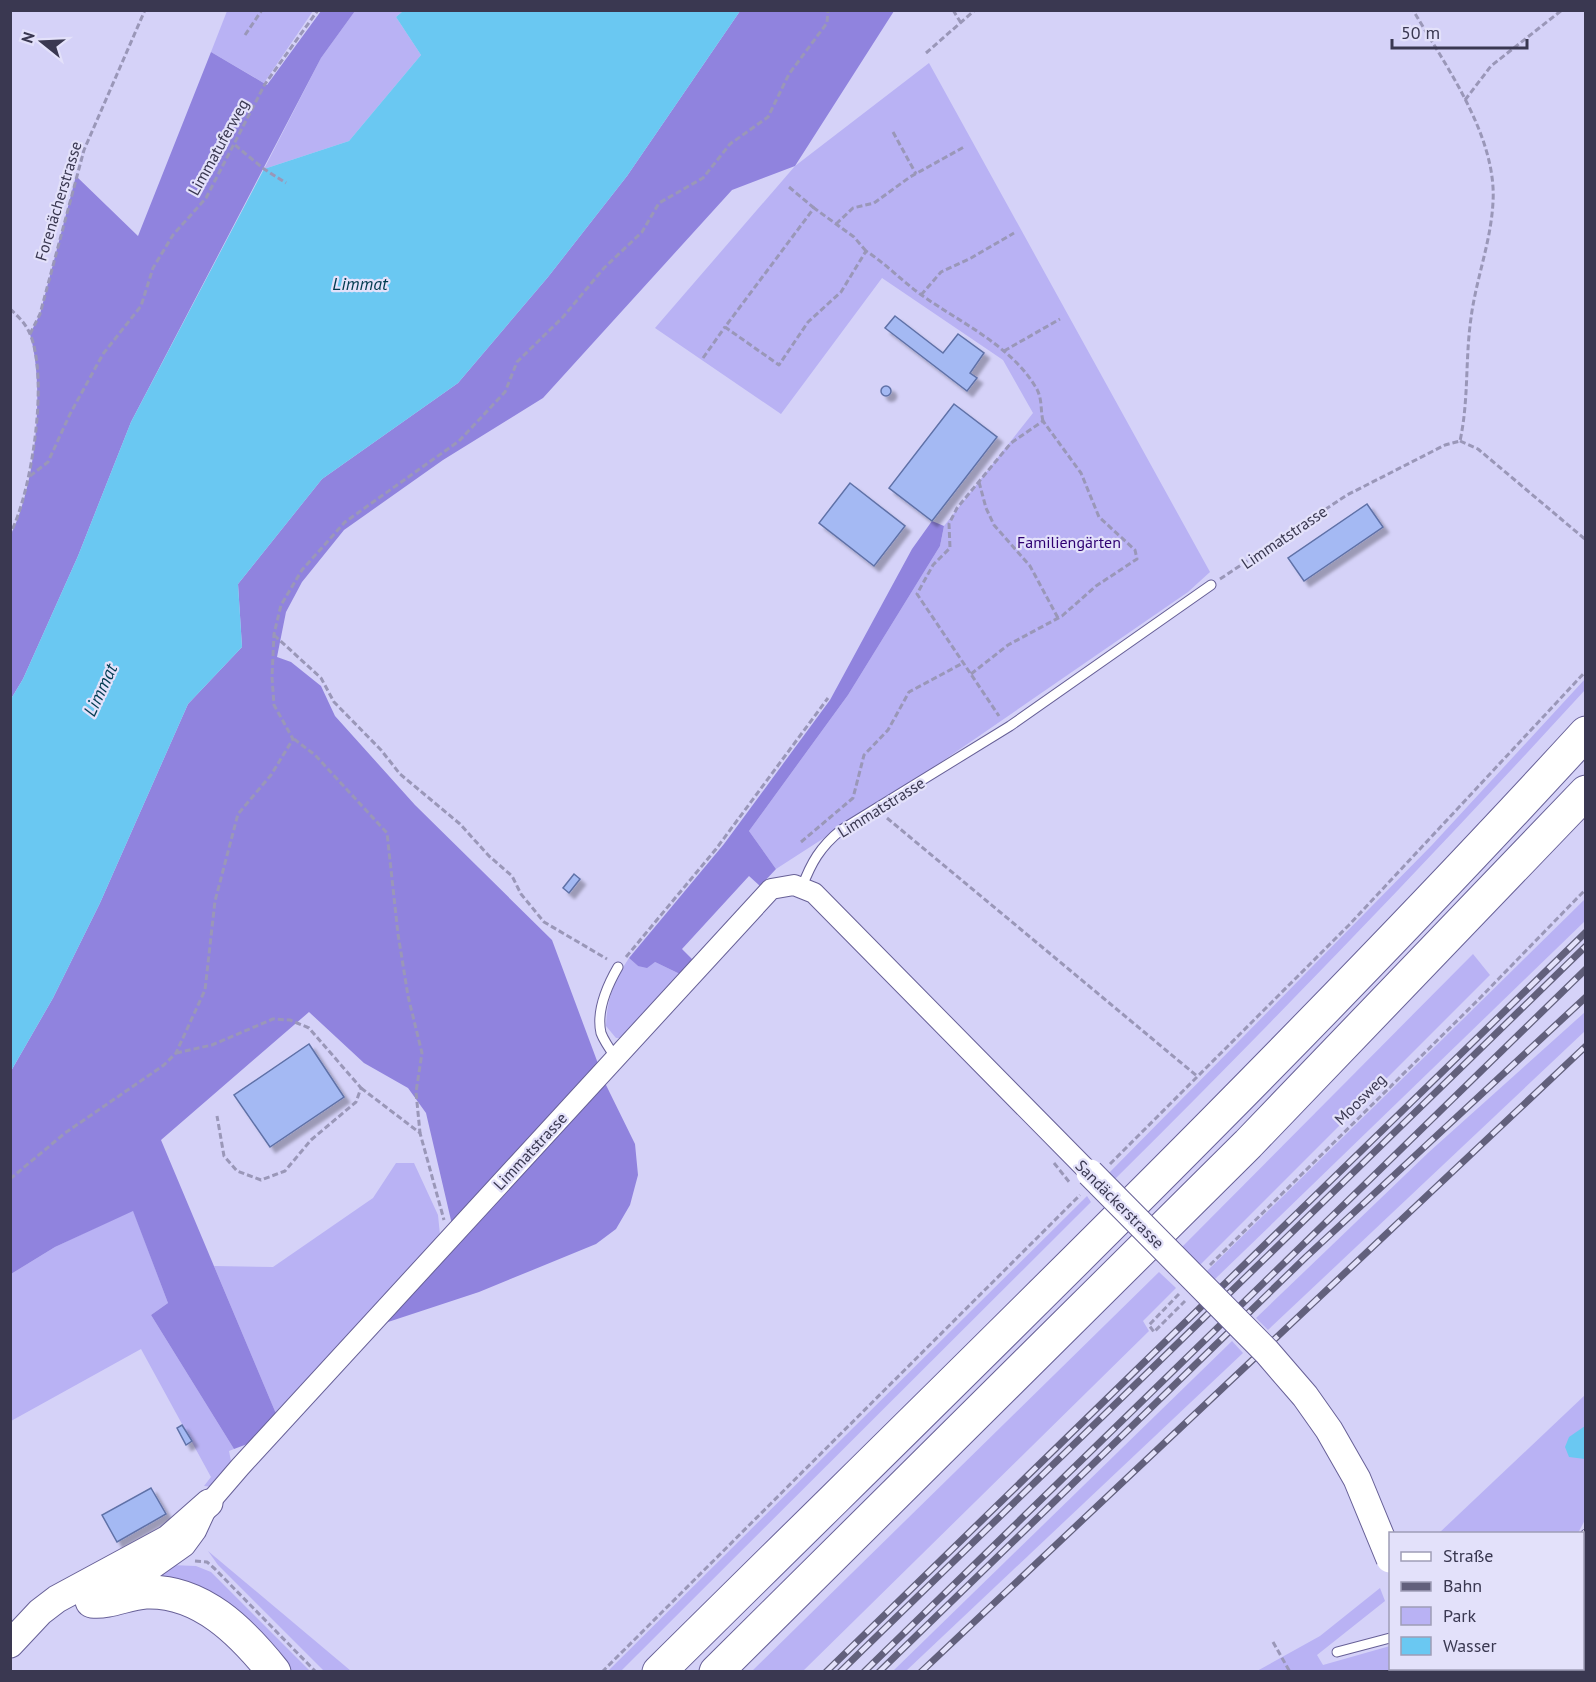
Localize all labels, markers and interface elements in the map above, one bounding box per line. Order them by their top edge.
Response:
north arrow [12,12,72,72]
scale bar [1392,12,1527,50]
text: 50 m [1401,21,1440,44]
text: N [17,29,39,45]
street label: Limmatuferweg [183,95,253,199]
street label: Forenächerstrasse [30,139,86,263]
water label: Limmat [332,272,389,295]
street label: Limmatstrasse [1237,501,1331,573]
park label: Familiengärten [1017,532,1121,552]
water label: Limmat [78,659,123,720]
street label: Limmatstrasse [834,772,928,842]
street label: Moosweg [1330,1069,1390,1129]
street label: Limmatstrasse [489,1108,571,1194]
street label: Sandäckerstrasse [1072,1156,1168,1252]
legend [1389,1532,1584,1670]
text: Straße [1443,1544,1494,1567]
text: Bahn [1443,1574,1482,1597]
text: Park [1443,1604,1476,1627]
text: Wasser [1443,1634,1497,1657]

